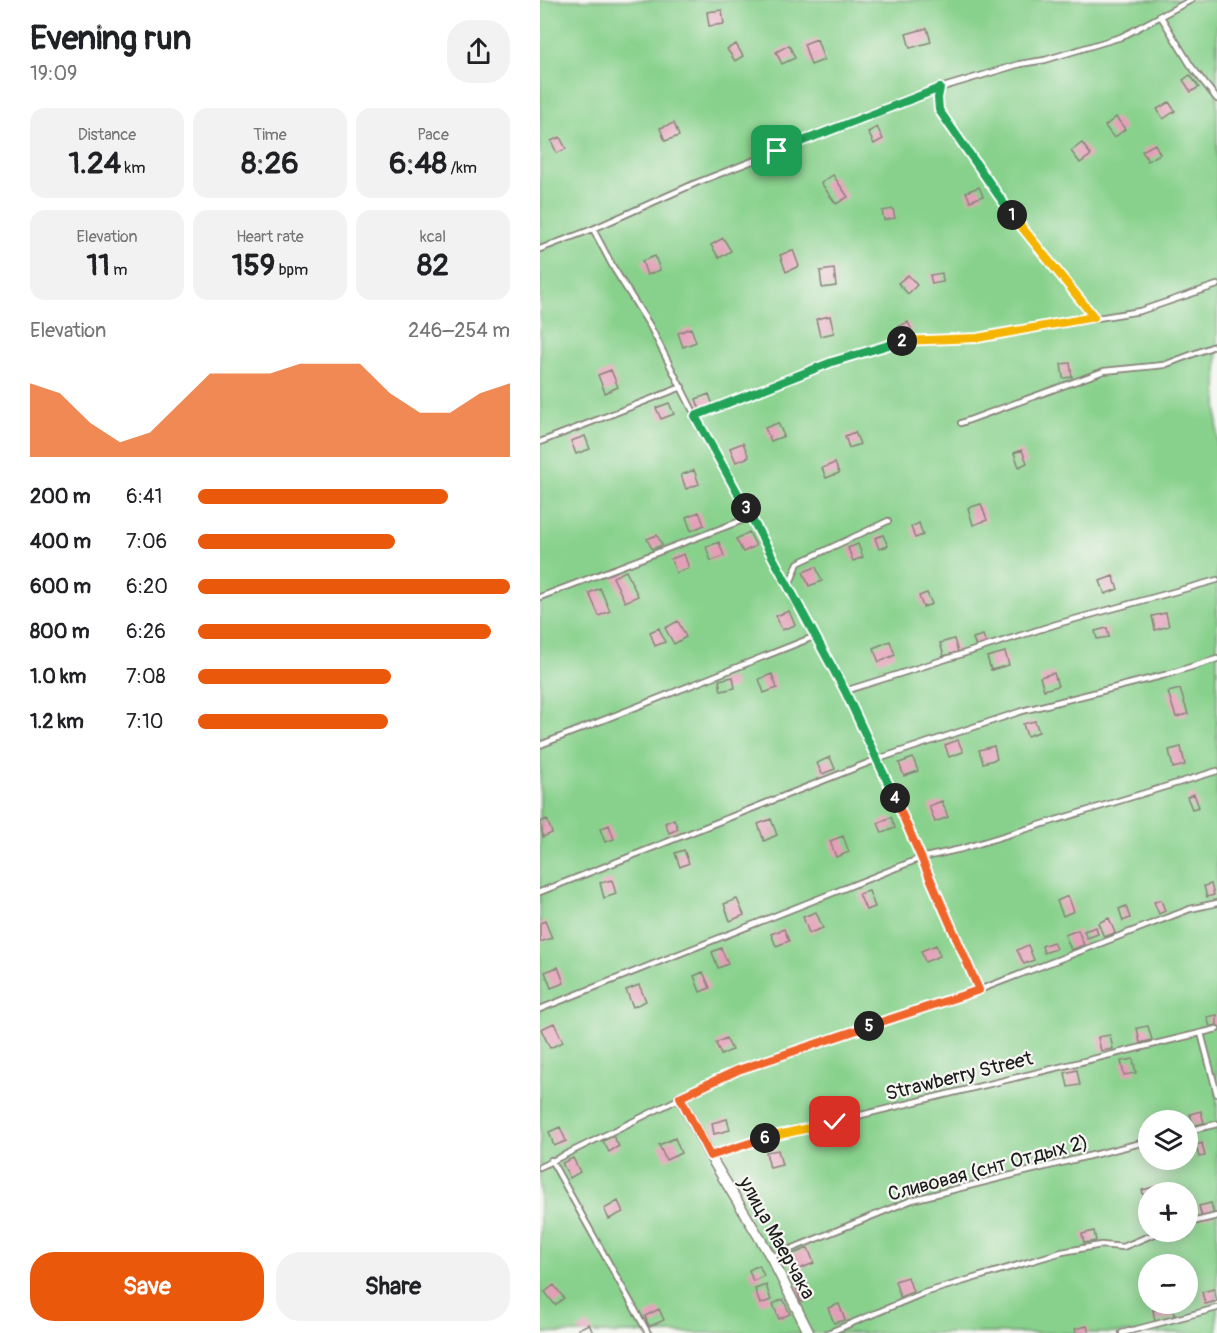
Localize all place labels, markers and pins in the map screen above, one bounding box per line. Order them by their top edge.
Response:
pin [751,125,802,176]
pin: 1 [997,200,1027,230]
pin: 2 [887,326,917,356]
pin: 3 [731,493,761,523]
pin: 4 [880,783,910,813]
pin: 5 [854,1011,884,1041]
pin [809,1096,860,1147]
pin: 6 [750,1123,780,1153]

